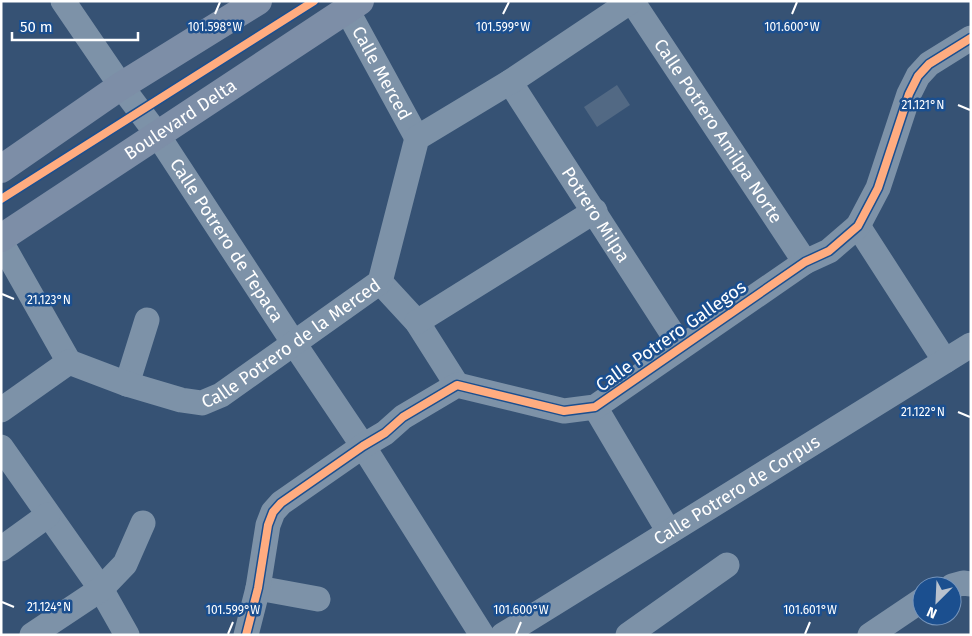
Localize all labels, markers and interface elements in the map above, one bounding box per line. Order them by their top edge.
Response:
scale bar [12,10,139,42]
text: 50 m [20,18,53,36]
text: 101.598°W [188,20,242,34]
text: 101.599°W [476,20,530,34]
text: 101.600°W [764,20,820,34]
street label: Calle Merced [347,22,416,124]
street label: Calle Potrero Amilpa Norte [649,35,787,227]
street label: Boulevard Delta [120,75,241,165]
text: 21.121°N [901,98,945,112]
street label: Calle Potrero de Tepaca [165,154,288,327]
street label: Potrero Milpa [557,163,635,267]
street label: Calle Potrero de la Merced [198,274,385,413]
street label: Calle Potrero Gallegos [592,276,750,396]
text: 21.123°N [27,293,71,307]
text: 21.122°N [901,405,945,419]
street label: Calle Potrero de Corpus [650,430,824,550]
north arrow [912,576,962,626]
text: 21.124°N [27,600,71,614]
text: 101.599°W [206,603,260,617]
text: 101.600°W [493,603,549,617]
text: 101.601°W [783,603,837,617]
text: N [924,603,940,622]

